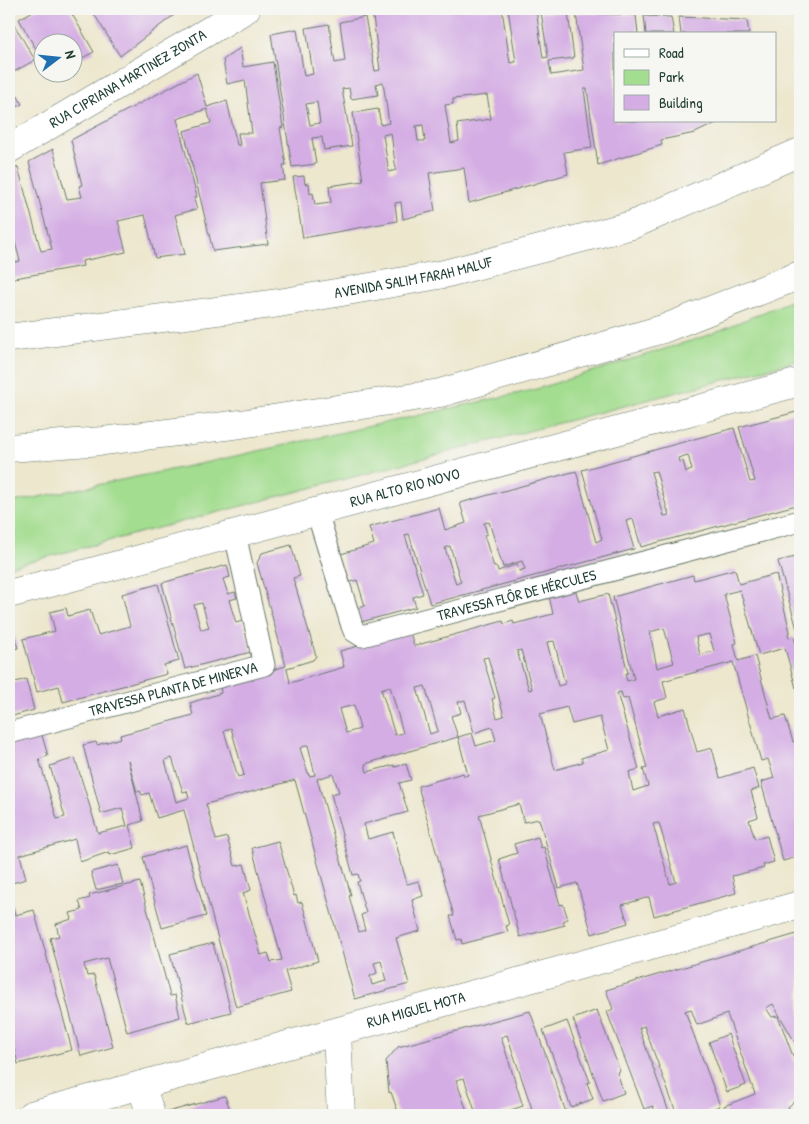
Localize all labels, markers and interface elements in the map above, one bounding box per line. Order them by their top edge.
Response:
street label: RUA CIPRIANA MARTINEZ ZONTA [46,25,208,133]
north arrow [32,32,82,82]
legend [614,32,776,122]
text: Road [659,42,684,63]
text: Park [659,66,684,87]
text: Building [659,92,703,113]
street label: AVENIDA SALIM FARAH MALUF [333,251,495,303]
street label: RUA ALTO RIO NOVO [348,463,462,512]
street label: TRAVESSA FLÔR DE HÉRCULES [435,564,599,626]
street label: TRAVESSA PLANTA DE MINERVA [87,656,260,721]
street label: RUA MIGUEL MOTA [364,986,468,1033]

